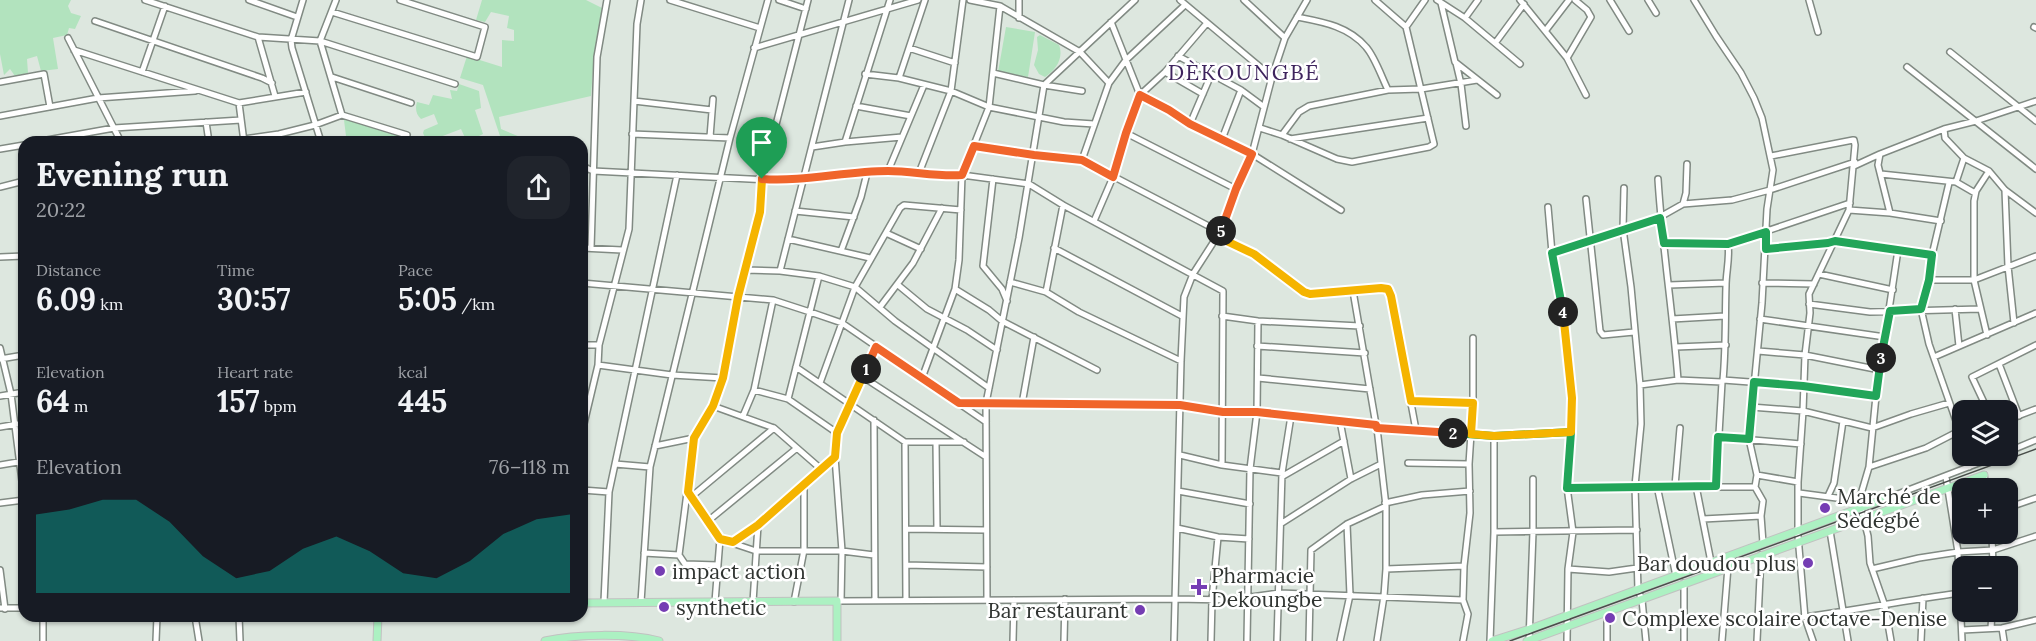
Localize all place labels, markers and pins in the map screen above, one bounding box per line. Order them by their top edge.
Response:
pin [736,117,787,179]
pin: 5 [1206,216,1236,246]
pin: 4 [1548,297,1578,327]
pin: 3 [1866,343,1896,373]
pin: 1 [851,354,881,384]
pin: 2 [1438,418,1468,448]
place label: Marché de Sèdégbé [1837,483,1941,534]
marker: Marché de Sèdégbé [1818,501,1832,515]
place label: Bar doudou plus [1637,550,1796,577]
marker: Bar doudou plus [1801,556,1815,570]
place label: impact action [672,558,806,585]
place label: Pharmacie Dekoungbe [1211,562,1322,613]
marker: impact action [653,564,667,578]
marker: Pharmacie Dekoungbe [1192,580,1206,594]
place label: synthetic [676,594,767,621]
place label: Bar restaurant [988,597,1129,624]
marker: synthetic [657,600,671,614]
marker: Bar restaurant [1133,603,1147,617]
place label: Complexe scolaire octave-Denise [1622,605,1947,632]
marker: Complexe scolaire octave-Denise [1603,611,1617,625]

